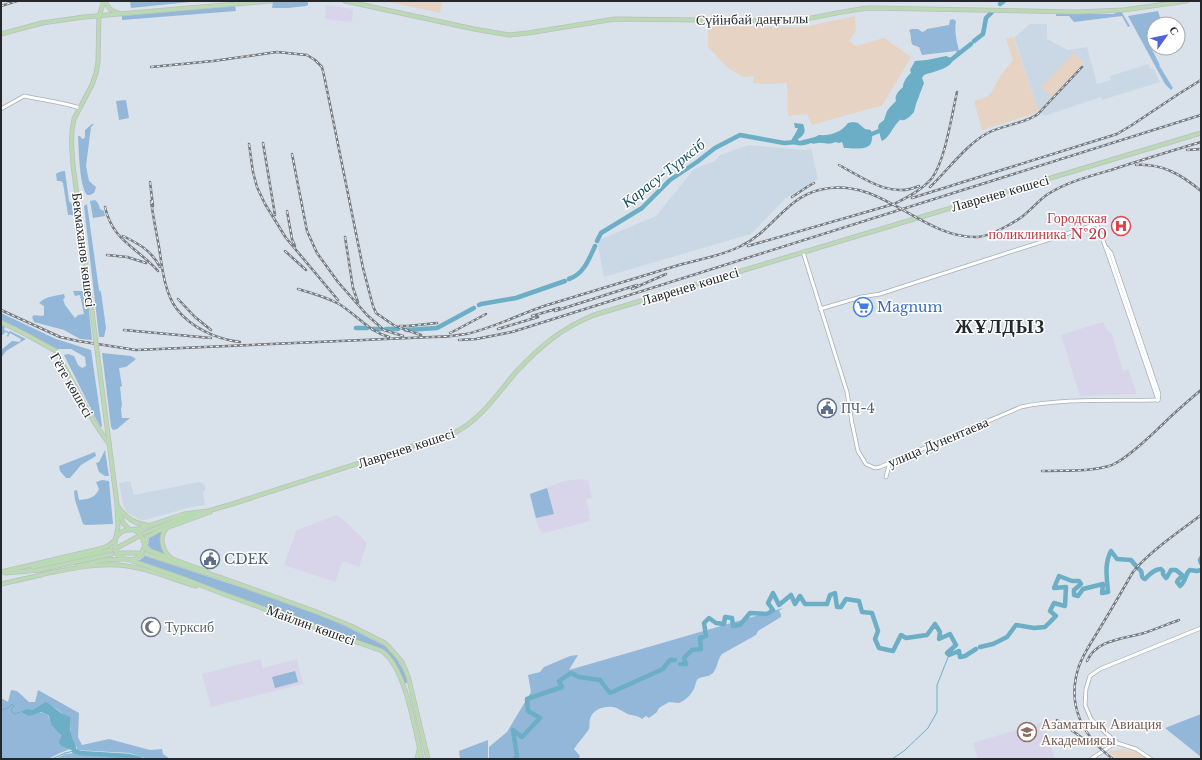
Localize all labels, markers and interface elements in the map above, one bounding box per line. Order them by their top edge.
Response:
street label: Сүйінбай даңғылы [696,9,809,29]
north arrow [1146,16,1186,56]
text: С [1166,23,1182,38]
water label: Қарасу-Түрксіб [617,134,709,212]
street label: Лавренев көшесі [949,170,1051,216]
street label: Бекмаханов көшесі [68,192,100,308]
place label: Городская поликлиника №20 [989,209,1108,243]
hospital icon: Городская поликлиника №20 [1110,215,1132,237]
street label: Лавренев көшесі [639,263,741,309]
supermarket icon: Magnum [852,296,874,318]
place label: Magnum [877,298,942,316]
district label: ЖҰЛДЫЗ [955,316,1045,338]
street label: Гёте көшесі [46,349,98,421]
public building icon: ПЧ-4 [816,397,838,419]
place label: ПЧ-4 [841,399,875,417]
street label: улица Дунентаева [885,412,992,471]
street label: Лавренев көшесі [355,424,457,472]
public building icon: CDEK [199,548,221,570]
place label: CDEK [224,550,270,568]
street label: Майлин көшесі [264,601,358,649]
mosque icon: Турксиб [140,616,162,638]
place label: Турксиб [165,618,214,636]
place label: Азаматтық Авиация Академиясы [1041,715,1162,749]
school or university icon: Азаматтық Авиация Академиясы [1016,721,1038,743]

